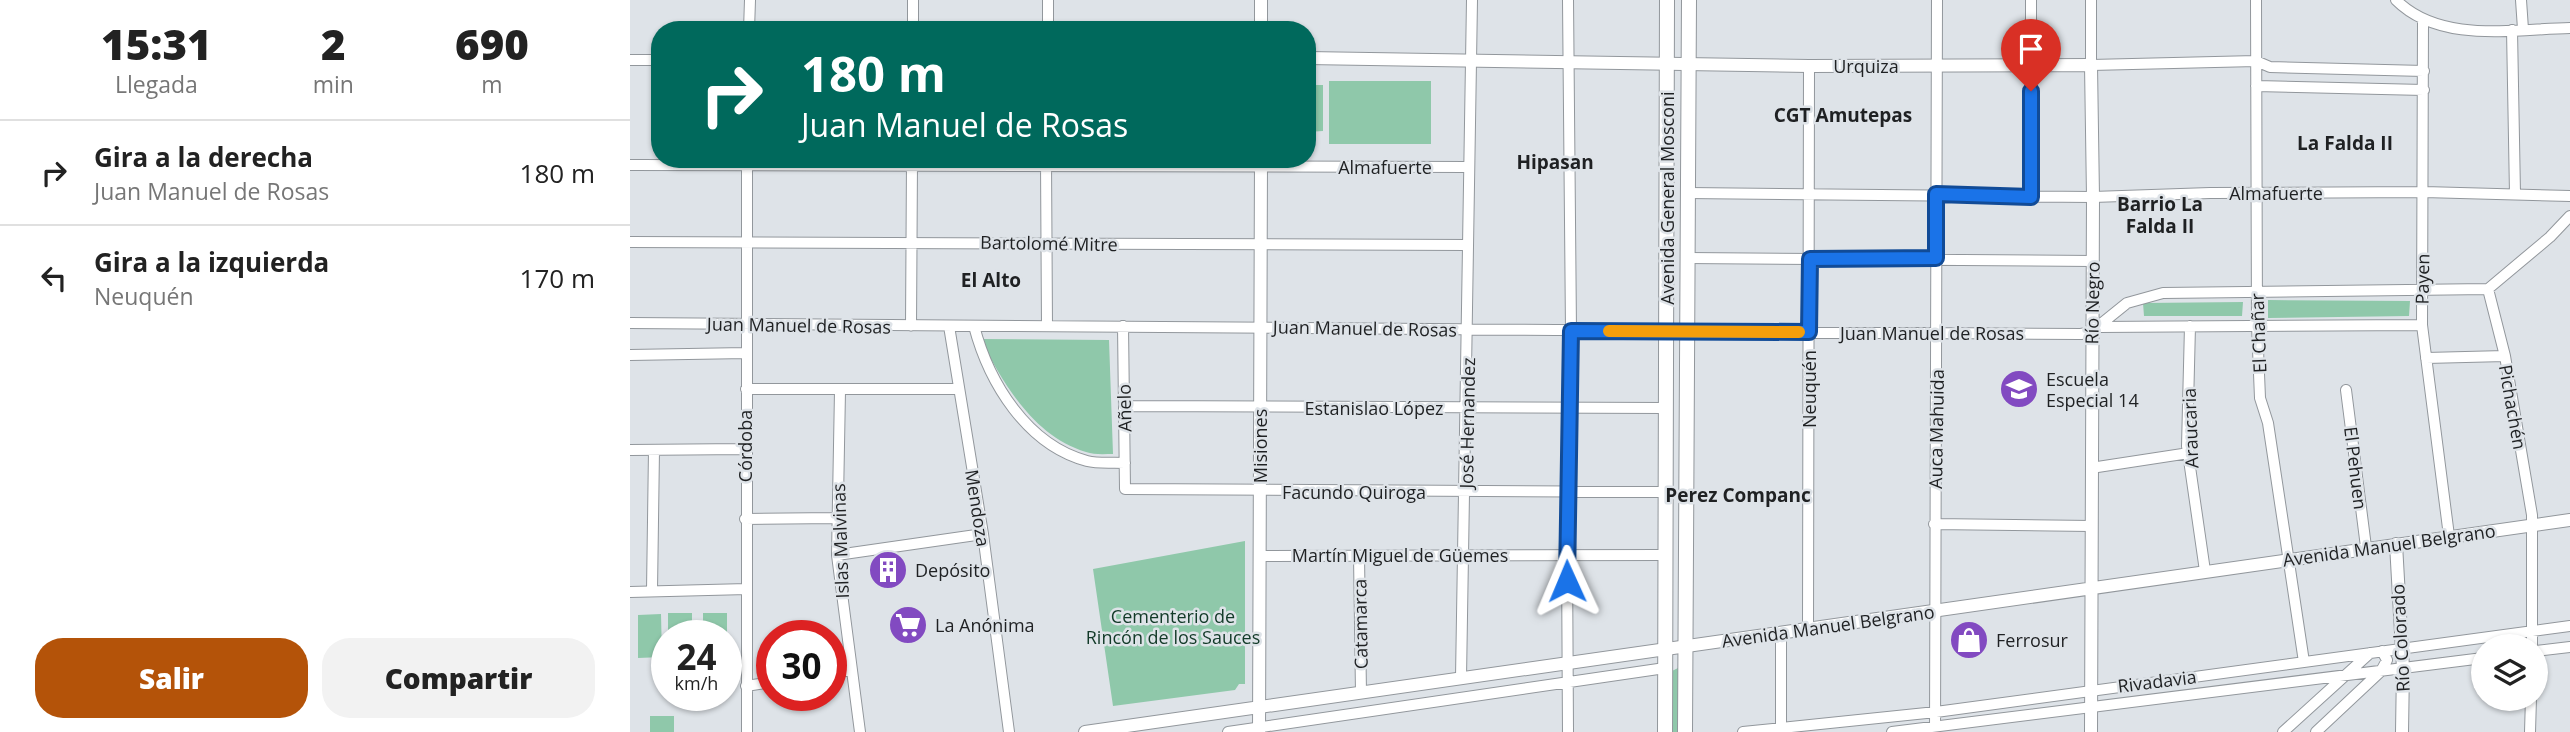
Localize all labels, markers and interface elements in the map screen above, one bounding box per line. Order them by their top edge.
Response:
text: 15:31 [101,15,212,72]
text: 2 [321,15,346,72]
text: 690 [455,15,529,72]
pin [2001,19,2061,91]
icon: arrive [2012,30,2050,68]
text: 180 m [801,40,946,106]
icon: right [686,49,777,140]
street label: Urquiza [1833,54,1899,78]
text: Llegada [115,68,198,100]
text: min [313,68,354,100]
text: m [481,68,503,100]
street label: Avenida General Mosconi [1655,91,1679,305]
district label: CGT Amutepas [1774,102,1912,128]
text: Juan Manuel de Rosas [801,103,1128,146]
district label: La Falda II [2297,130,2393,156]
text: Gira a la derecha [94,139,313,175]
district label: Hipasan [1516,149,1594,175]
icon: right [35,154,73,192]
text: 180 m [520,155,595,191]
street label: Almafuerte [1338,155,1432,179]
text: Juan Manuel de Rosas [94,175,329,207]
street label: Almafuerte [2229,181,2323,205]
district label: Barrio La Falda II [2117,191,2203,239]
street label: Bartolomé Mitre [980,230,1118,256]
text: Gira a la izquierda [94,244,329,280]
street label: Payen [2410,253,2434,305]
icon: left [35,259,73,297]
text: 170 m [520,260,595,296]
street label: Río Negro [2079,261,2105,345]
district label: El Alto [961,267,1021,293]
text: Neuquén [94,280,194,312]
street label: El Chañar [2245,292,2271,373]
street label: Juan Manuel de Rosas [705,311,891,339]
street label: Juan Manuel de Rosas [1271,314,1457,342]
street label: Juan Manuel de Rosas [1838,321,2024,345]
street label: Neuquén [1797,350,1821,428]
street label: José Hernandez [1454,357,1480,491]
street label: Pichachén [2494,363,2532,451]
place label: Escuela Especial 14 [2046,367,2139,412]
school or university icon: Escuela Especial 14 [1998,368,2040,410]
street label: Auca Mahuida [1923,369,1949,489]
street label: Añelo [1112,384,1136,432]
street label: Araucaria [2177,387,2203,469]
street label: Estanislao López [1305,396,1444,420]
street label: Misiones [1248,409,1272,483]
street label: Córdoba [733,410,757,482]
street label: El Pehuen [2339,425,2373,511]
street label: Mendoza [960,468,996,548]
street label: Facundo Quiroga [1282,480,1426,504]
district label: Perez Companc [1665,482,1811,508]
street label: Islas Malvinas [826,483,854,599]
street label: Avenida Manuel Belgrano [2281,518,2497,572]
street label: Martín Miguel de Güemes [1292,543,1508,567]
position arrow [1530,544,1604,618]
building icon: Depósito [867,549,909,591]
place label: Depósito [915,558,990,582]
street label: Catamarca [1347,579,1373,669]
street label: Río Colorado [2385,583,2415,693]
street label: Avenida Manuel Belgrano [1720,599,1936,653]
supermarket icon: La Anónima [887,604,929,646]
park label: Cementerio de Rincón de los Sauces [1086,604,1260,649]
place label: La Anónima [935,613,1035,637]
shop icon: Ferrosur [1948,619,1990,661]
speed limit sign: 30 [756,620,847,711]
place label: Ferrosur [1996,628,2069,652]
text: 24 [676,633,717,680]
map controls [2471,634,2548,711]
button: layers [2471,634,2548,711]
button: Salir [35,638,308,718]
button: Compartir [322,638,595,718]
street label: Rivadavia [2116,664,2198,698]
text: km/h [675,671,718,695]

